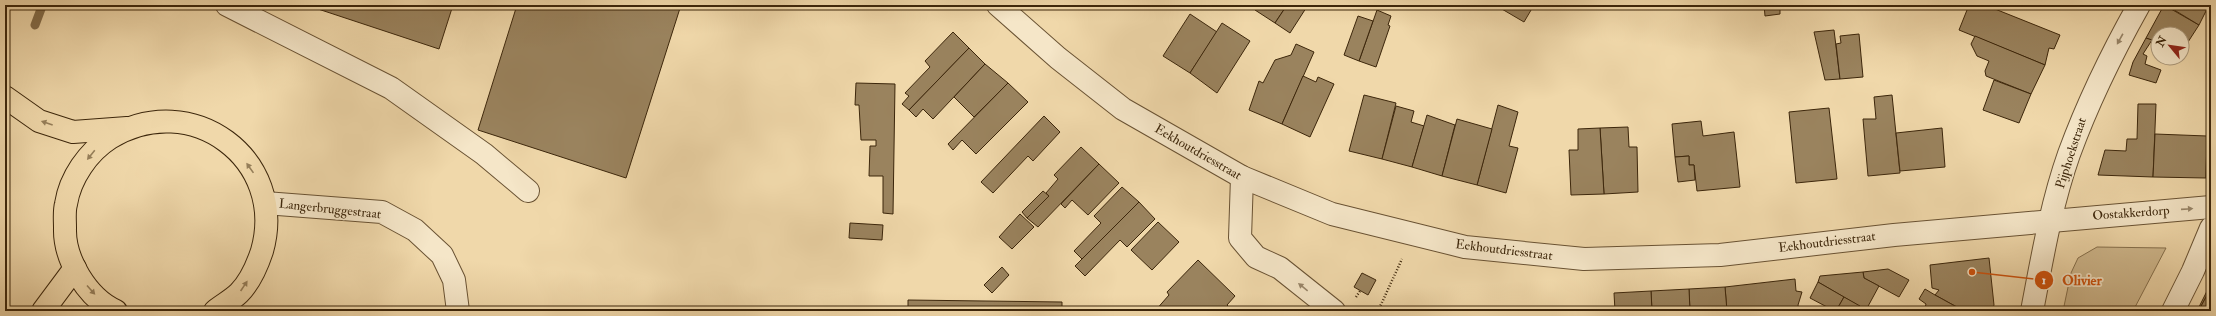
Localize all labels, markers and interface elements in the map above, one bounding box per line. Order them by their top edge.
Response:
north arrow [2150,26,2190,66]
one-way arrow [2116,33,2123,45]
text: N [2153,33,2170,50]
street label: Pijphoekstraat [2052,116,2091,191]
one-way arrow [41,120,53,126]
street label: Eekhoutdriesstraat [1152,121,1244,183]
one-way arrow [87,149,95,160]
one-way arrow [246,162,254,173]
street label: Langerbruggestraat [278,196,382,222]
street label: Oostakkerdorp [2092,202,2171,225]
one-way arrow [2181,205,2193,212]
street label: Eekhoutdriesstraat [1777,228,1877,256]
street label: Eekhoutdriesstraat [1454,236,1554,264]
callout: Olivier [2034,267,2109,293]
text: Olivier [2062,272,2102,289]
text: 1 [2042,273,2046,288]
one-way arrow [240,280,248,291]
one-way arrow [1298,282,1309,291]
one-way arrow [86,285,95,296]

